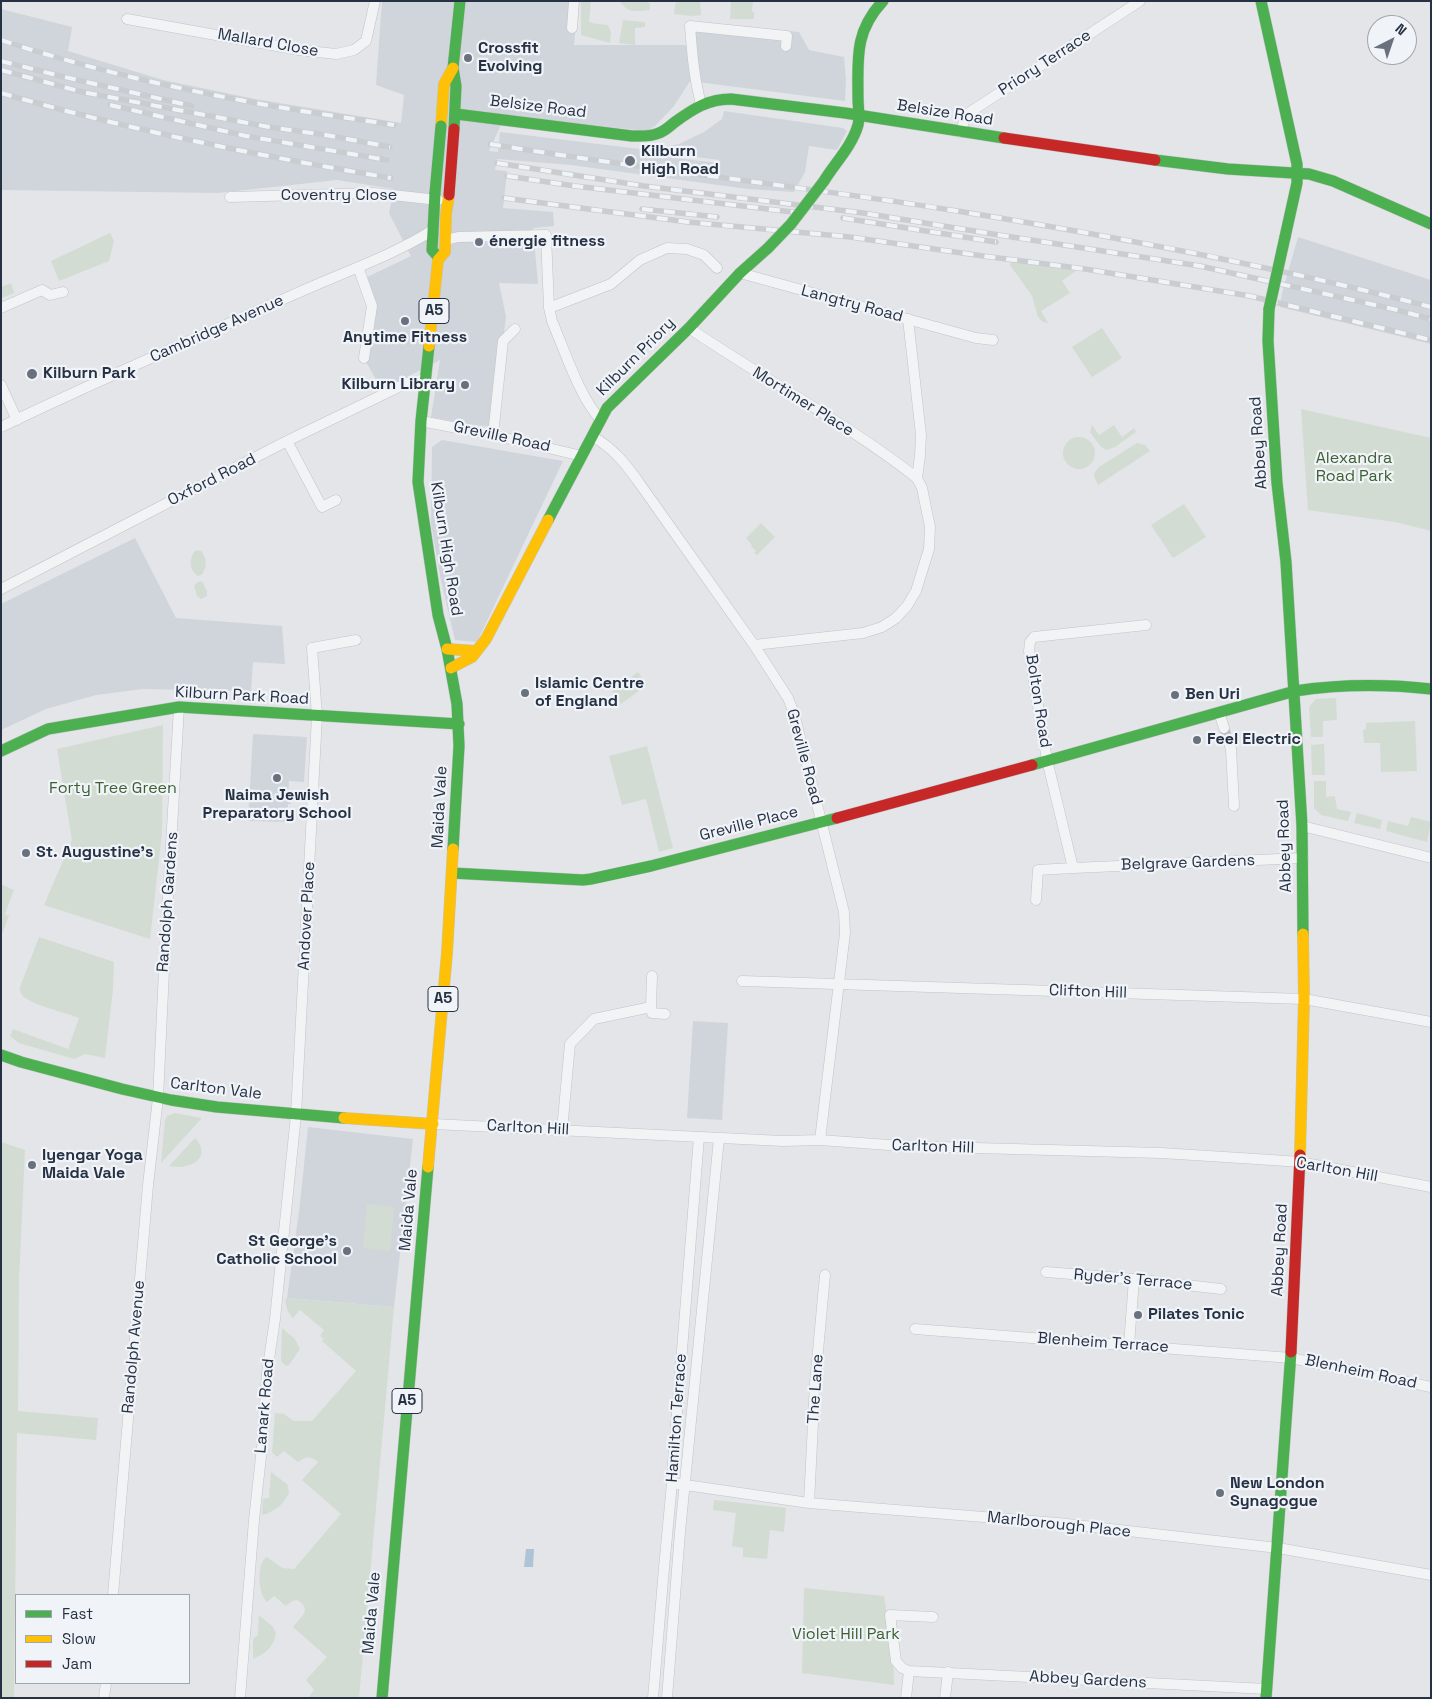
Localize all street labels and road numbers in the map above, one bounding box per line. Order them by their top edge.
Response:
street label: Mallard Close [216,25,320,61]
street label: Priory Terrace [995,26,1095,100]
street label: Belsize Road [489,92,587,122]
street label: Belsize Road [895,96,995,130]
street label: Coventry Close [281,186,397,206]
street label: Langtry Road [799,281,905,327]
street label: Cambridge Avenue [147,291,287,367]
road number: A5 [419,298,449,324]
street label: Kilburn Priory [593,314,679,400]
street label: Mortimer Place [749,363,857,441]
street label: Abbey Road [1246,396,1272,490]
street label: Greville Road [452,417,552,457]
street label: Oxford Road [165,450,259,510]
street label: Kilburn High Road [426,481,466,617]
street label: Bolton Road [1021,653,1055,749]
street label: Kilburn Park Road [174,683,310,709]
street label: Greville Road [782,707,826,807]
street label: Maida Vale [428,765,452,849]
street label: Abbey Road [1274,799,1296,893]
street label: Greville Place [698,802,800,846]
street label: Randolph Gardens [154,831,182,973]
street label: Belgrave Gardens [1121,851,1255,875]
street label: Andover Place [295,861,319,971]
street label: Clifton Hill [1049,981,1127,1003]
road number: A5 [428,986,458,1012]
street label: Carlton Vale [169,1074,263,1104]
street label: Carlton Hill [486,1116,570,1140]
street label: Carlton Hill [891,1136,975,1158]
street label: Carlton Hill [1295,1153,1379,1187]
street label: Maida Vale [396,1168,422,1252]
street label: Abbey Road [1268,1203,1292,1297]
street label: Ryder's Terrace [1073,1265,1193,1295]
street label: Randolph Avenue [119,1279,149,1415]
street label: Blenheim Terrace [1037,1329,1169,1357]
street label: Blenheim Road [1303,1351,1419,1393]
street label: Hamilton Terrace [663,1353,691,1483]
street label: The Lane [804,1353,828,1425]
street label: Lanark Road [251,1358,279,1454]
road number: A5 [392,1388,422,1414]
street label: Marlborough Place [986,1508,1132,1542]
street label: Maida Vale [359,1571,385,1655]
street label: Abbey Gardens [1029,1667,1147,1693]

